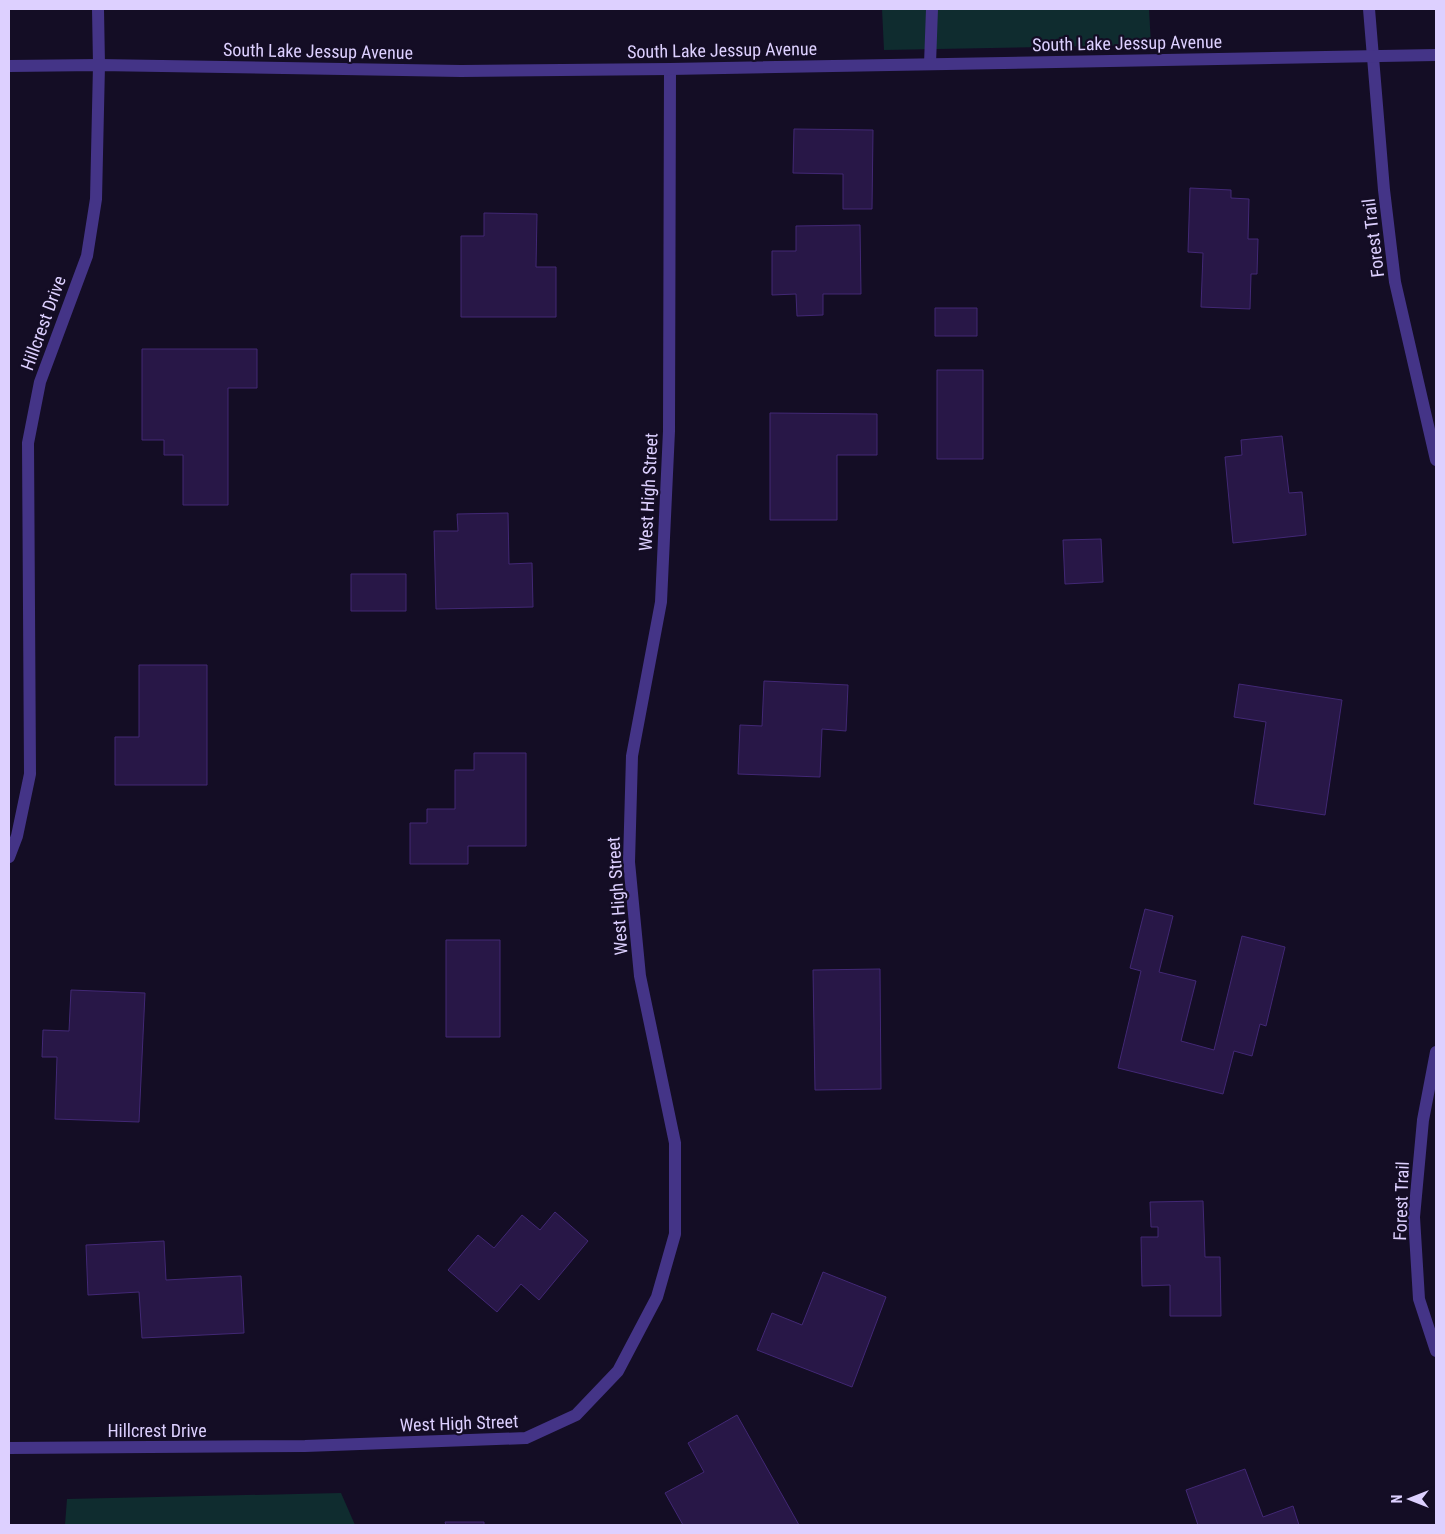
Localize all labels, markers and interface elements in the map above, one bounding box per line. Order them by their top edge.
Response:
street label: South Lake Jessup Avenue [1032,31,1222,55]
street label: South Lake Jessup Avenue [627,38,817,62]
street label: South Lake Jessup Avenue [223,39,413,63]
street label: Forest Trail [1358,197,1388,279]
street label: Hillcrest Drive [16,273,70,373]
street label: West High Street [634,432,662,552]
street label: West High Street [602,836,632,956]
street label: Forest Trail [1389,1161,1413,1241]
street label: West High Street [399,1410,519,1436]
street label: Hillcrest Drive [107,1420,207,1441]
north arrow [1385,1474,1435,1524]
text: N [1389,1495,1405,1503]

